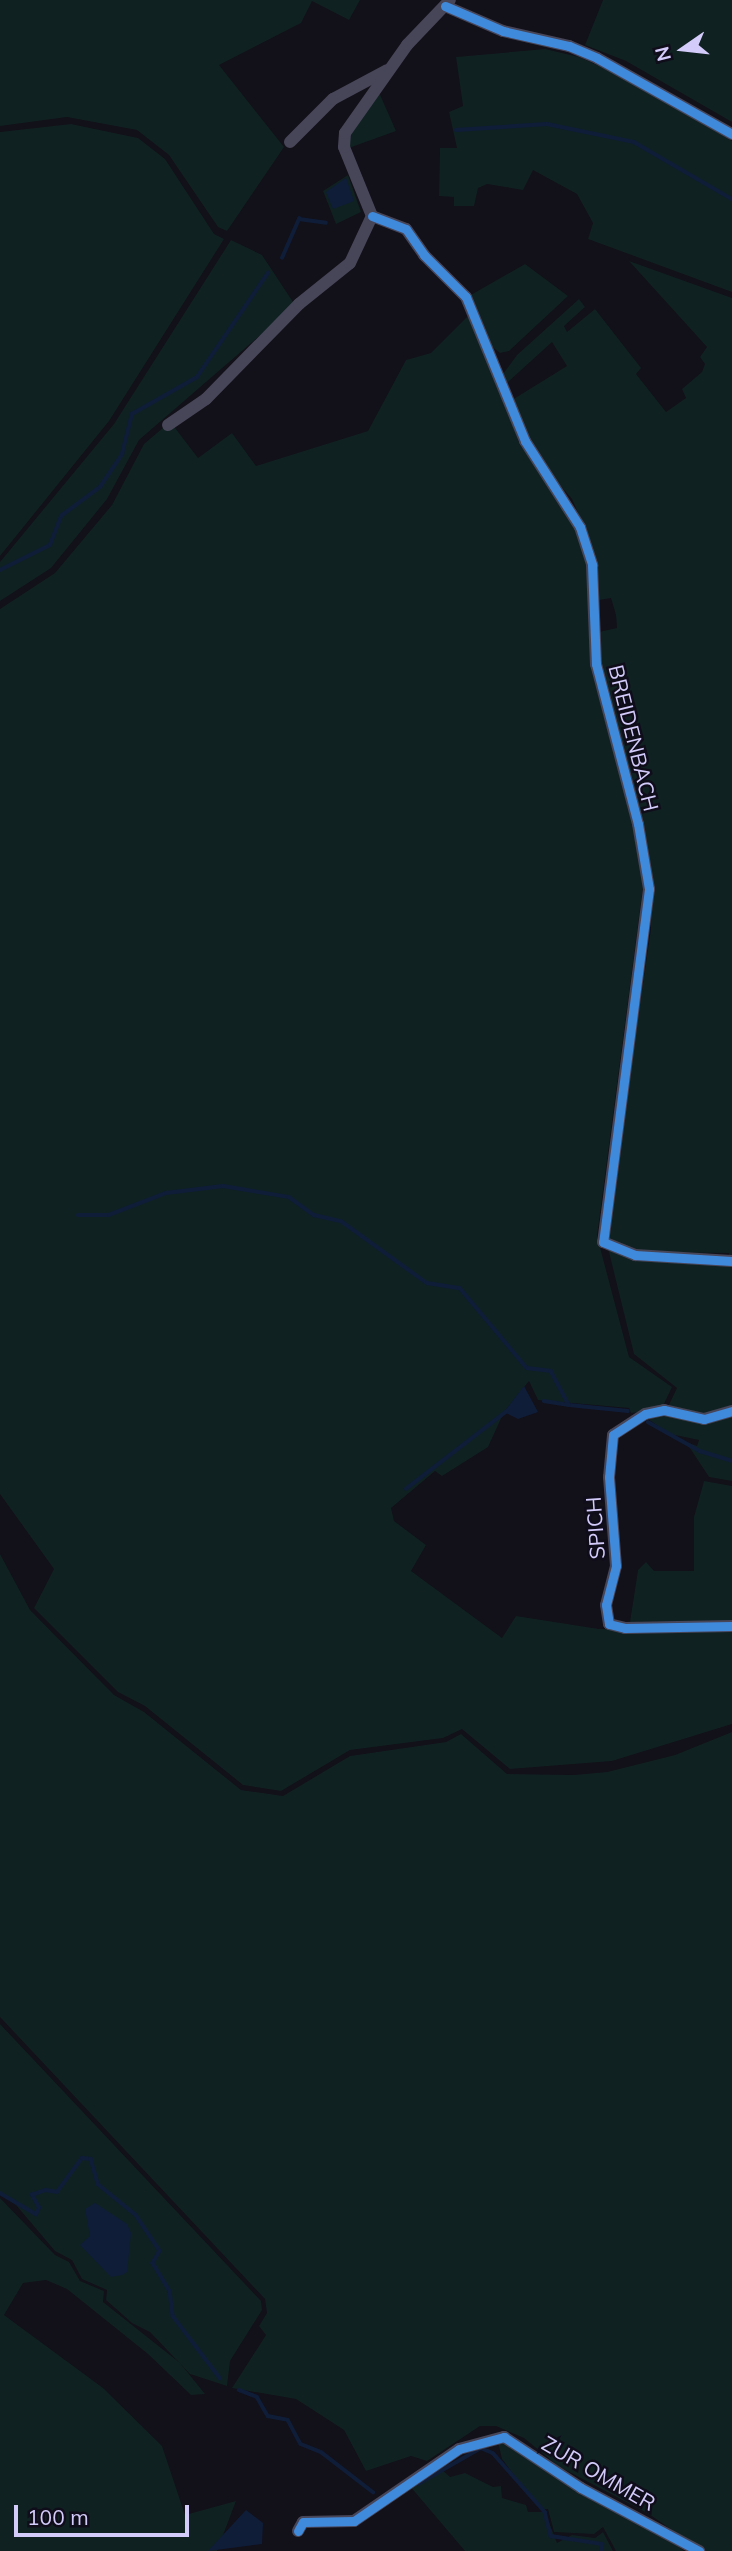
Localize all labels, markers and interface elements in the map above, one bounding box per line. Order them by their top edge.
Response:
north arrow [648,14,718,84]
text: N [649,44,676,64]
street label: BREIDENBACH [604,662,664,814]
street label: SPICH [580,1496,610,1560]
street label: ZUR OMMER [538,2430,660,2516]
scale bar [18,2492,192,2536]
text: 100 m [27,2504,89,2530]

